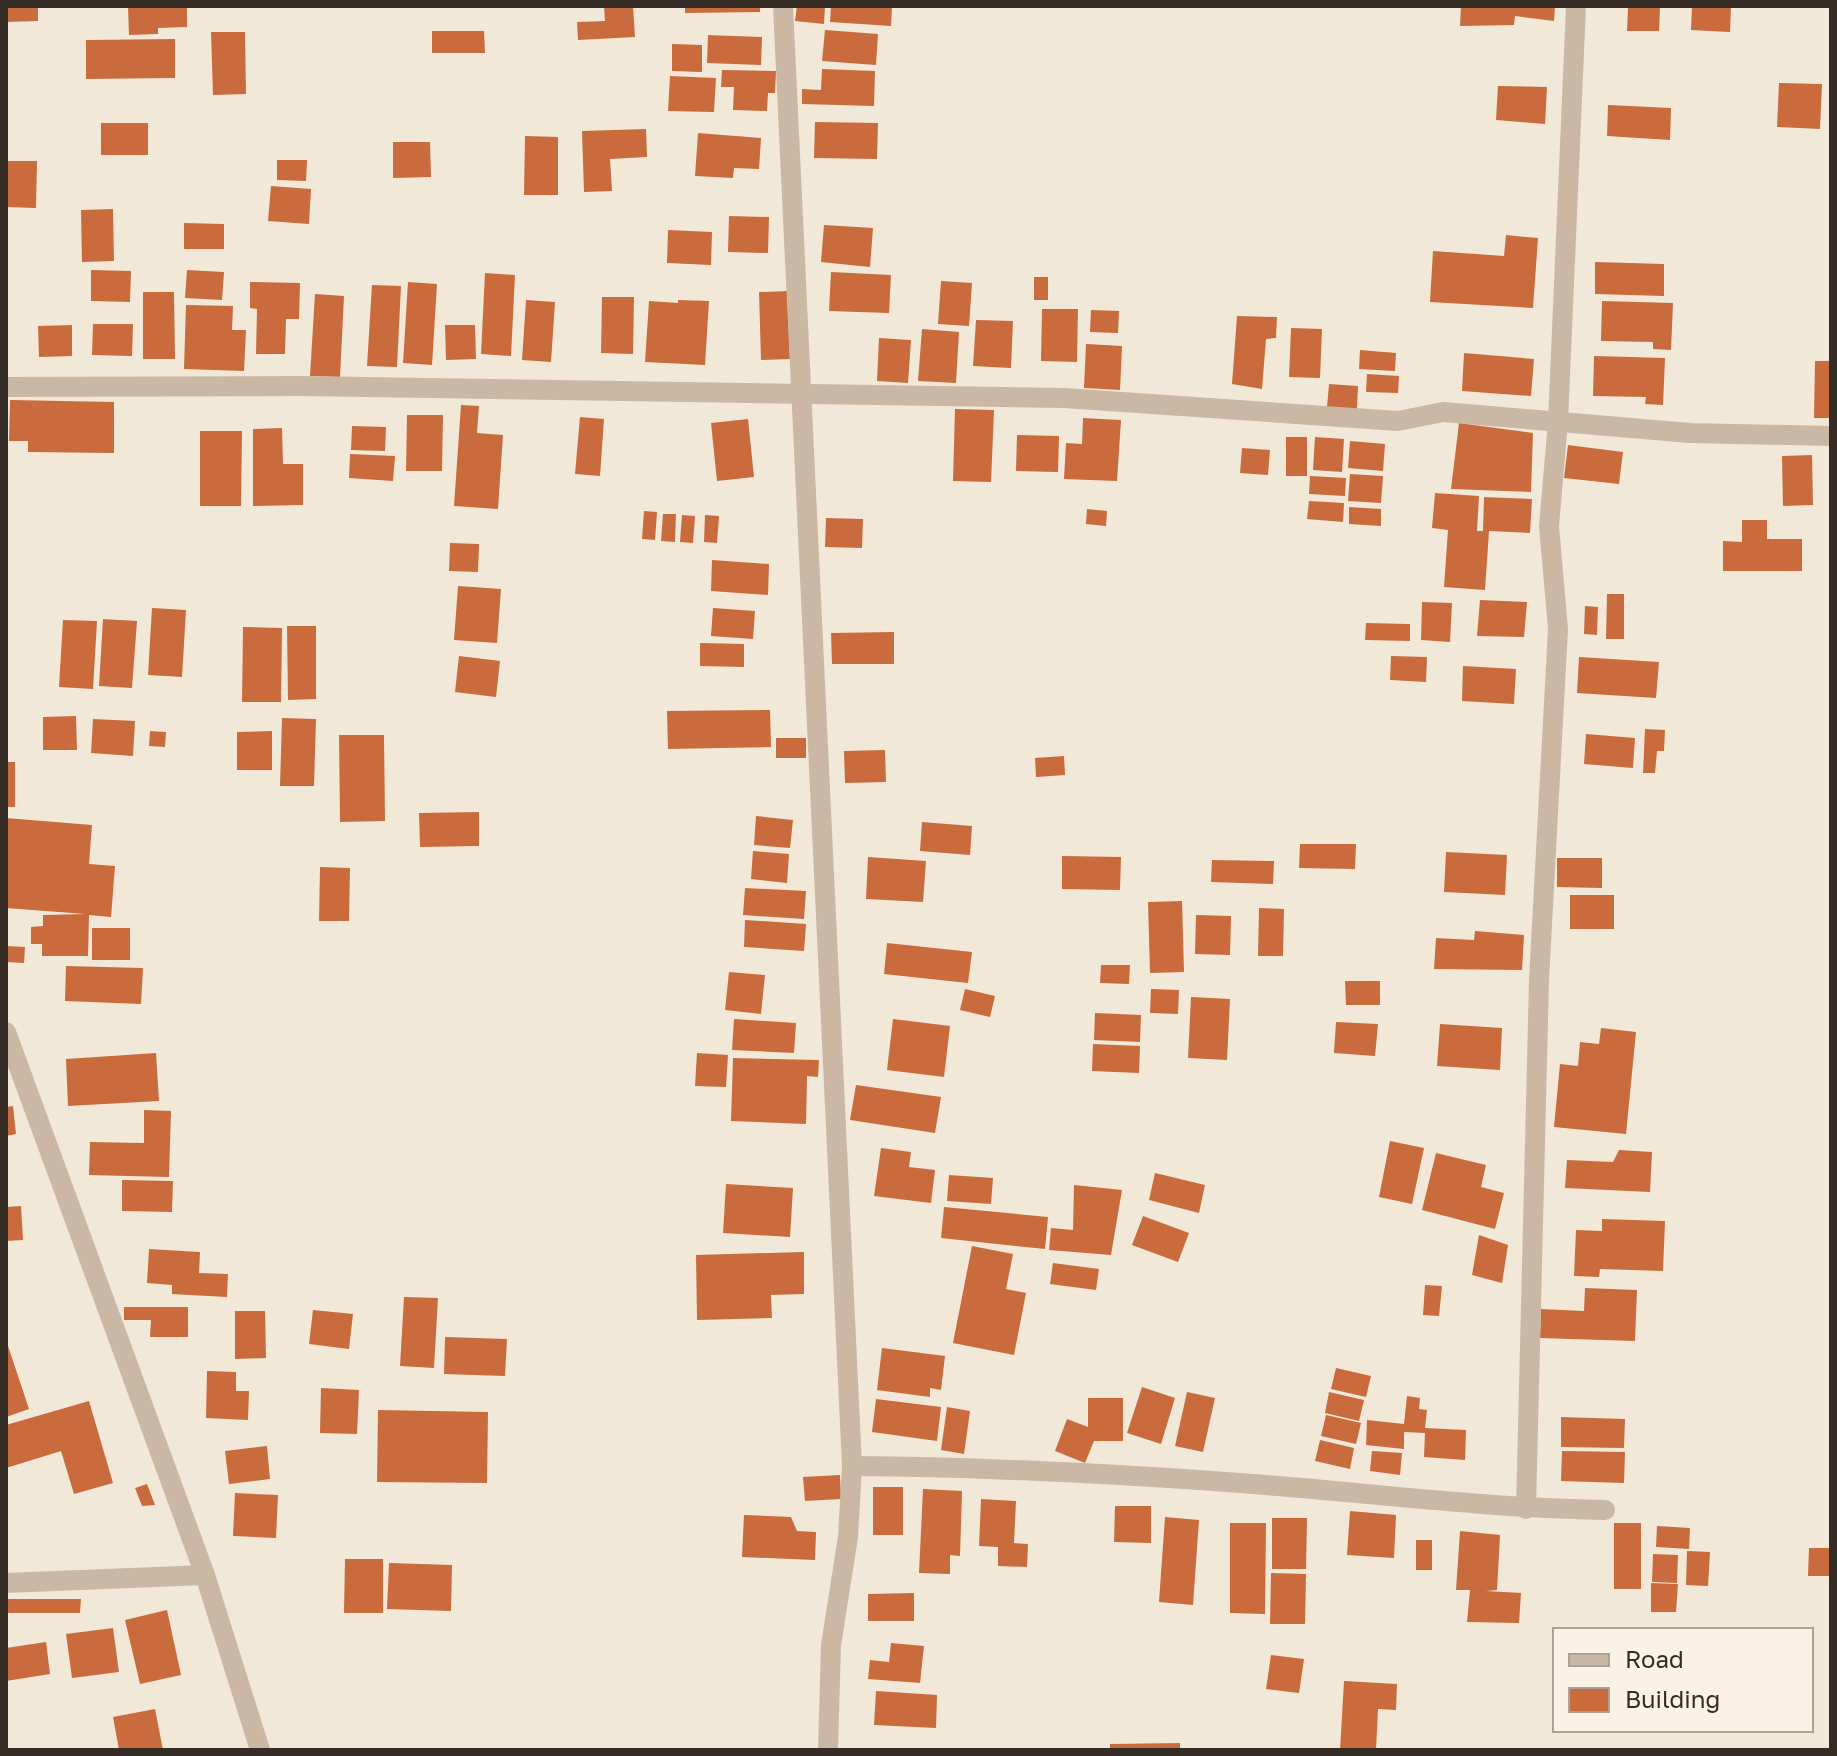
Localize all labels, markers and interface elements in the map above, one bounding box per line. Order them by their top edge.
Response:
legend [1553,1628,1813,1732]
text: Road [1625,1644,1684,1673]
text: Building [1625,1684,1720,1713]

